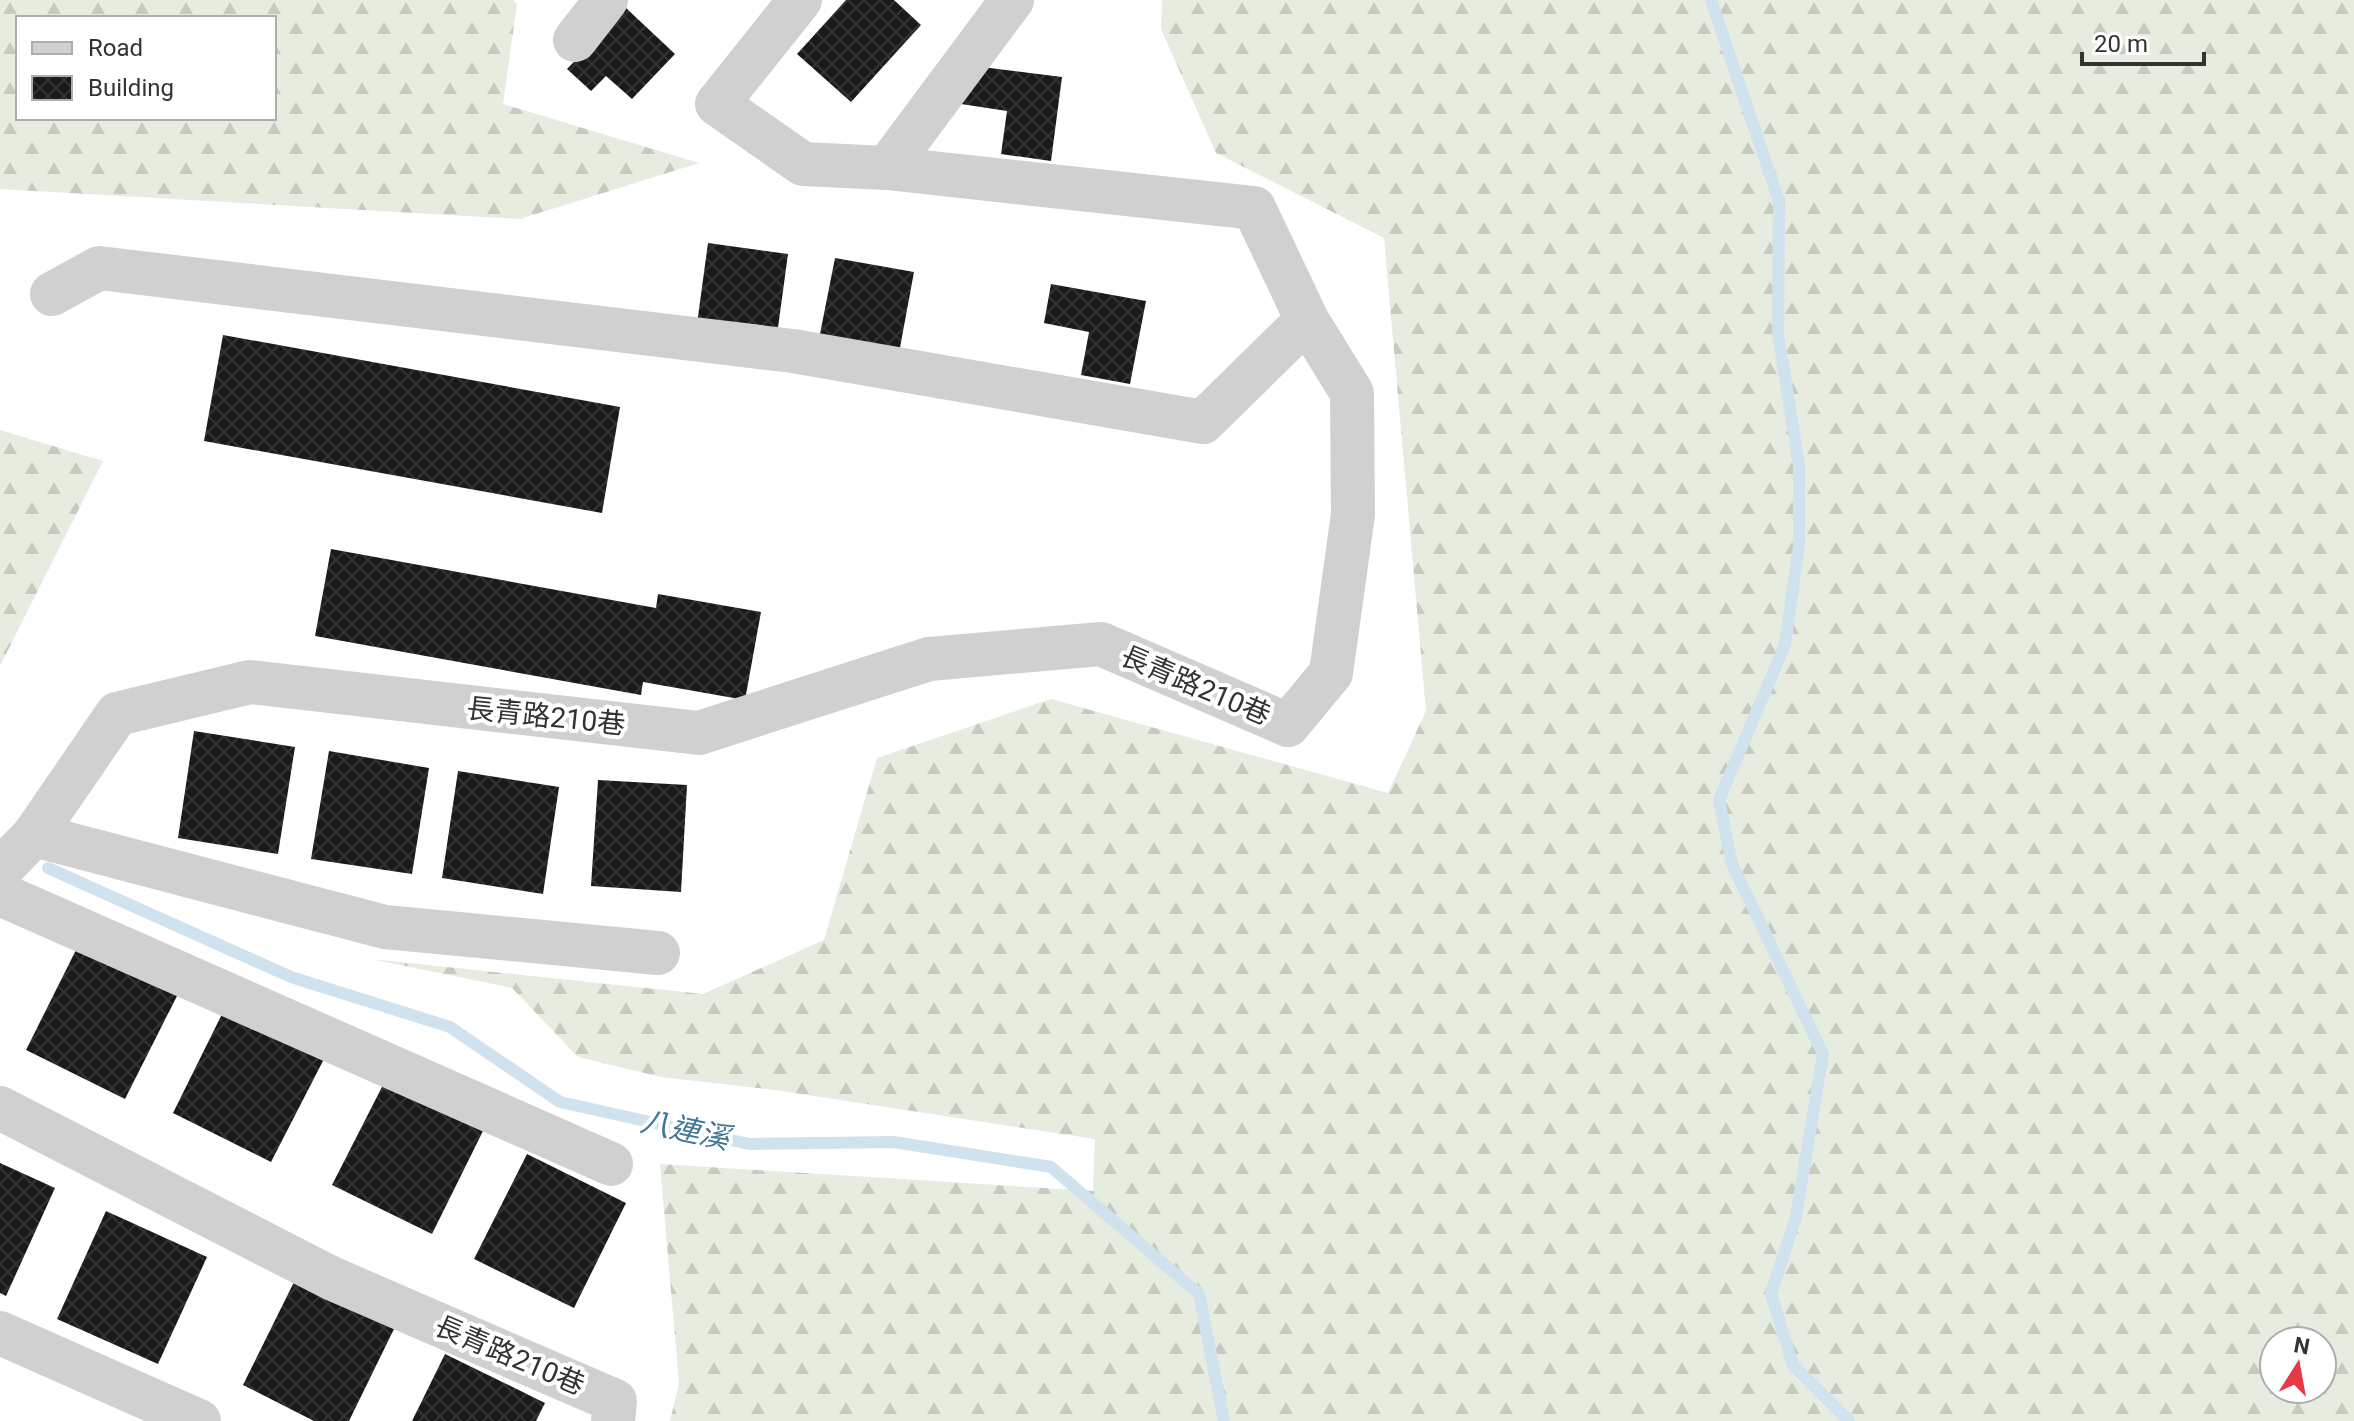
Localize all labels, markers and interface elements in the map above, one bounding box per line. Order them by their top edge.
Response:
legend [16,16,276,120]
scale bar [2082,16,2204,66]
text: 20 m [2094,30,2148,58]
text: Road [88,34,143,62]
text: Building [88,74,174,102]
street label: 長青路210巷 [1116,639,1276,732]
street label: 長青路210巷 [465,692,627,741]
water label: 八連溪 [637,1103,737,1157]
street label: 長青路210巷 [430,1309,590,1402]
north arrow [2258,1325,2338,1405]
text: N [2292,1332,2312,1360]

